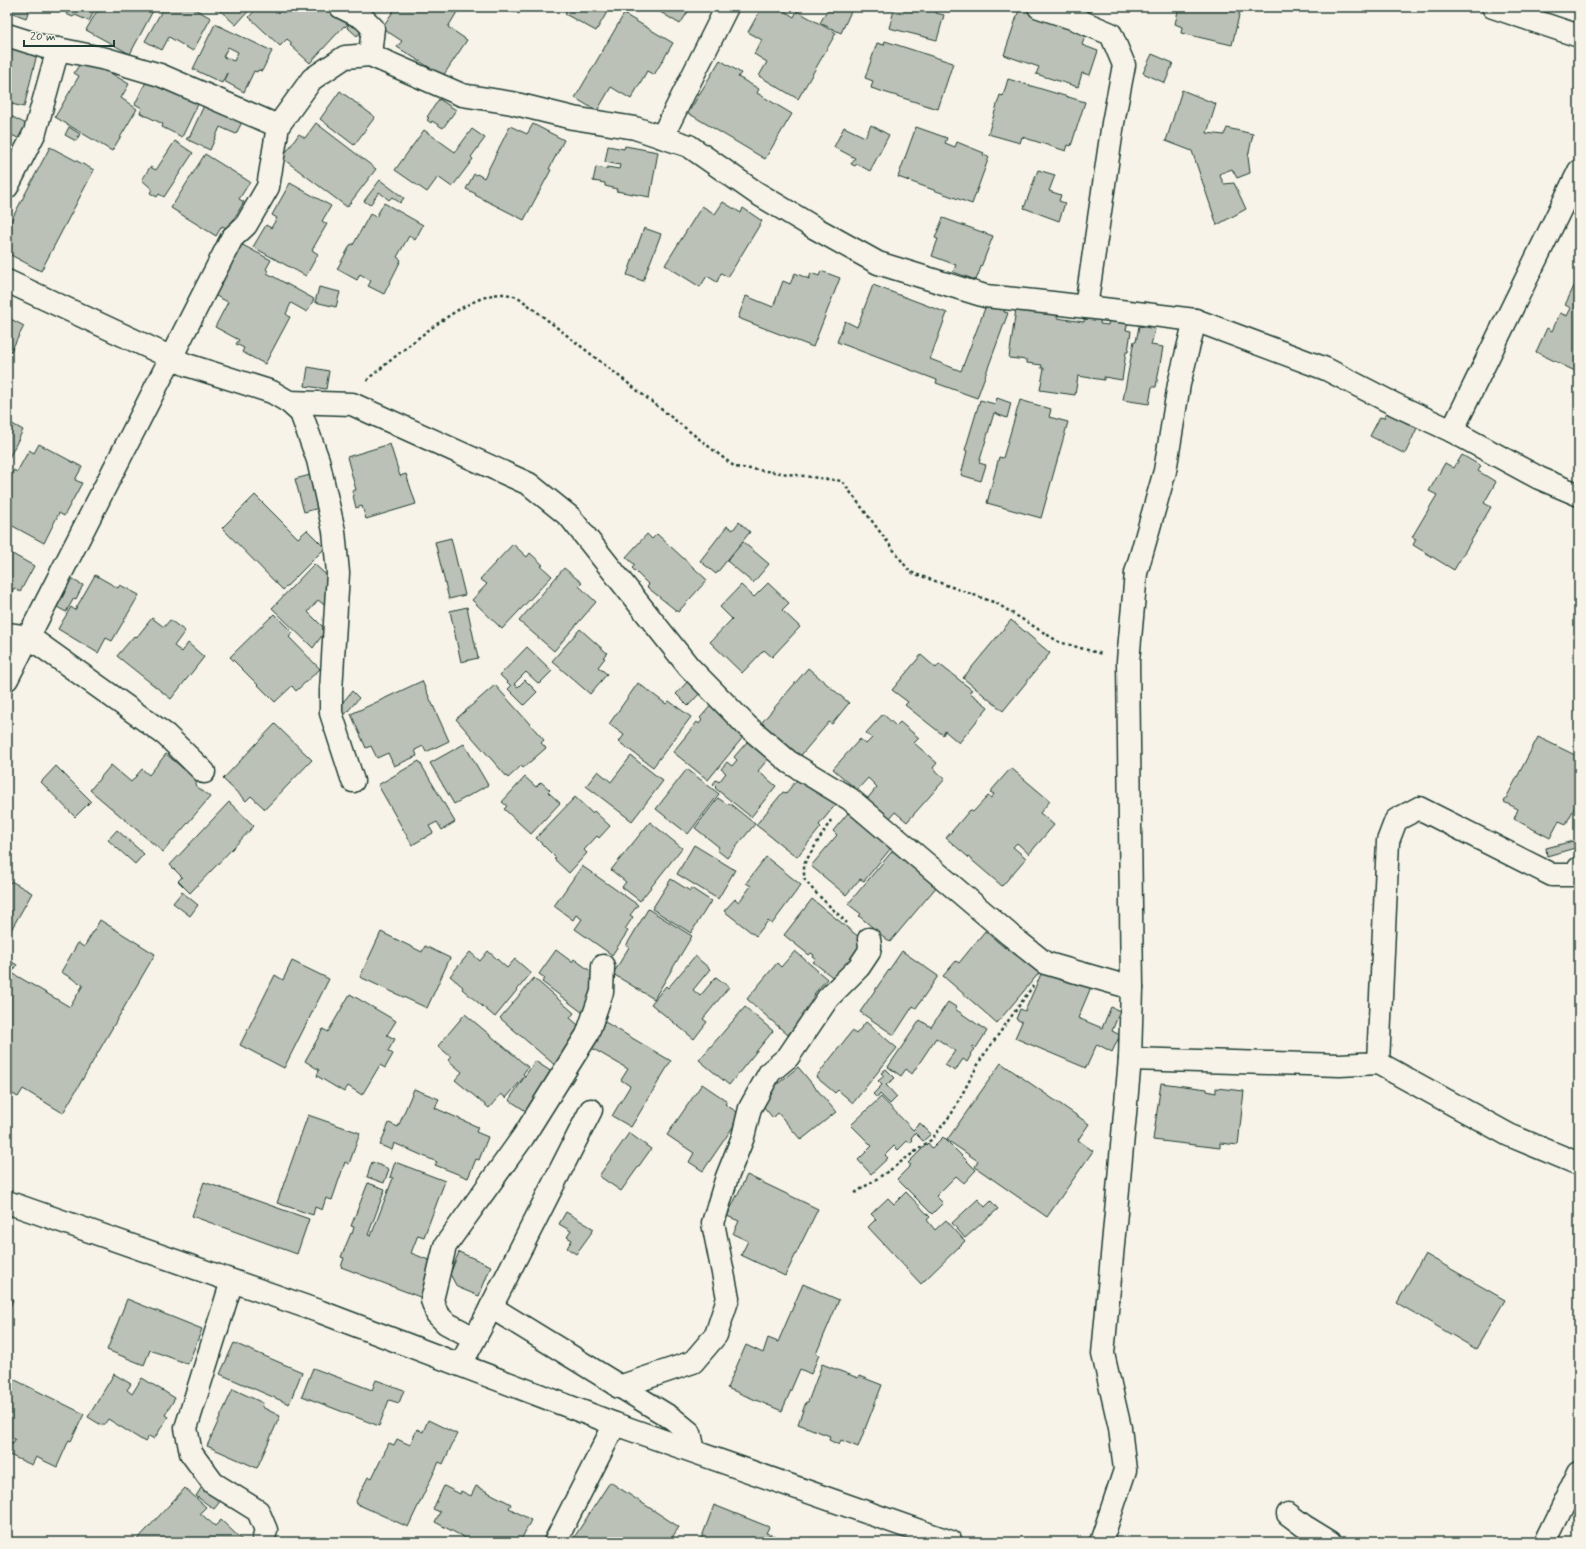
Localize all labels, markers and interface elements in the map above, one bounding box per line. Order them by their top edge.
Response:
scale bar [24,22,114,48]
text: 20 m [30,29,56,45]

